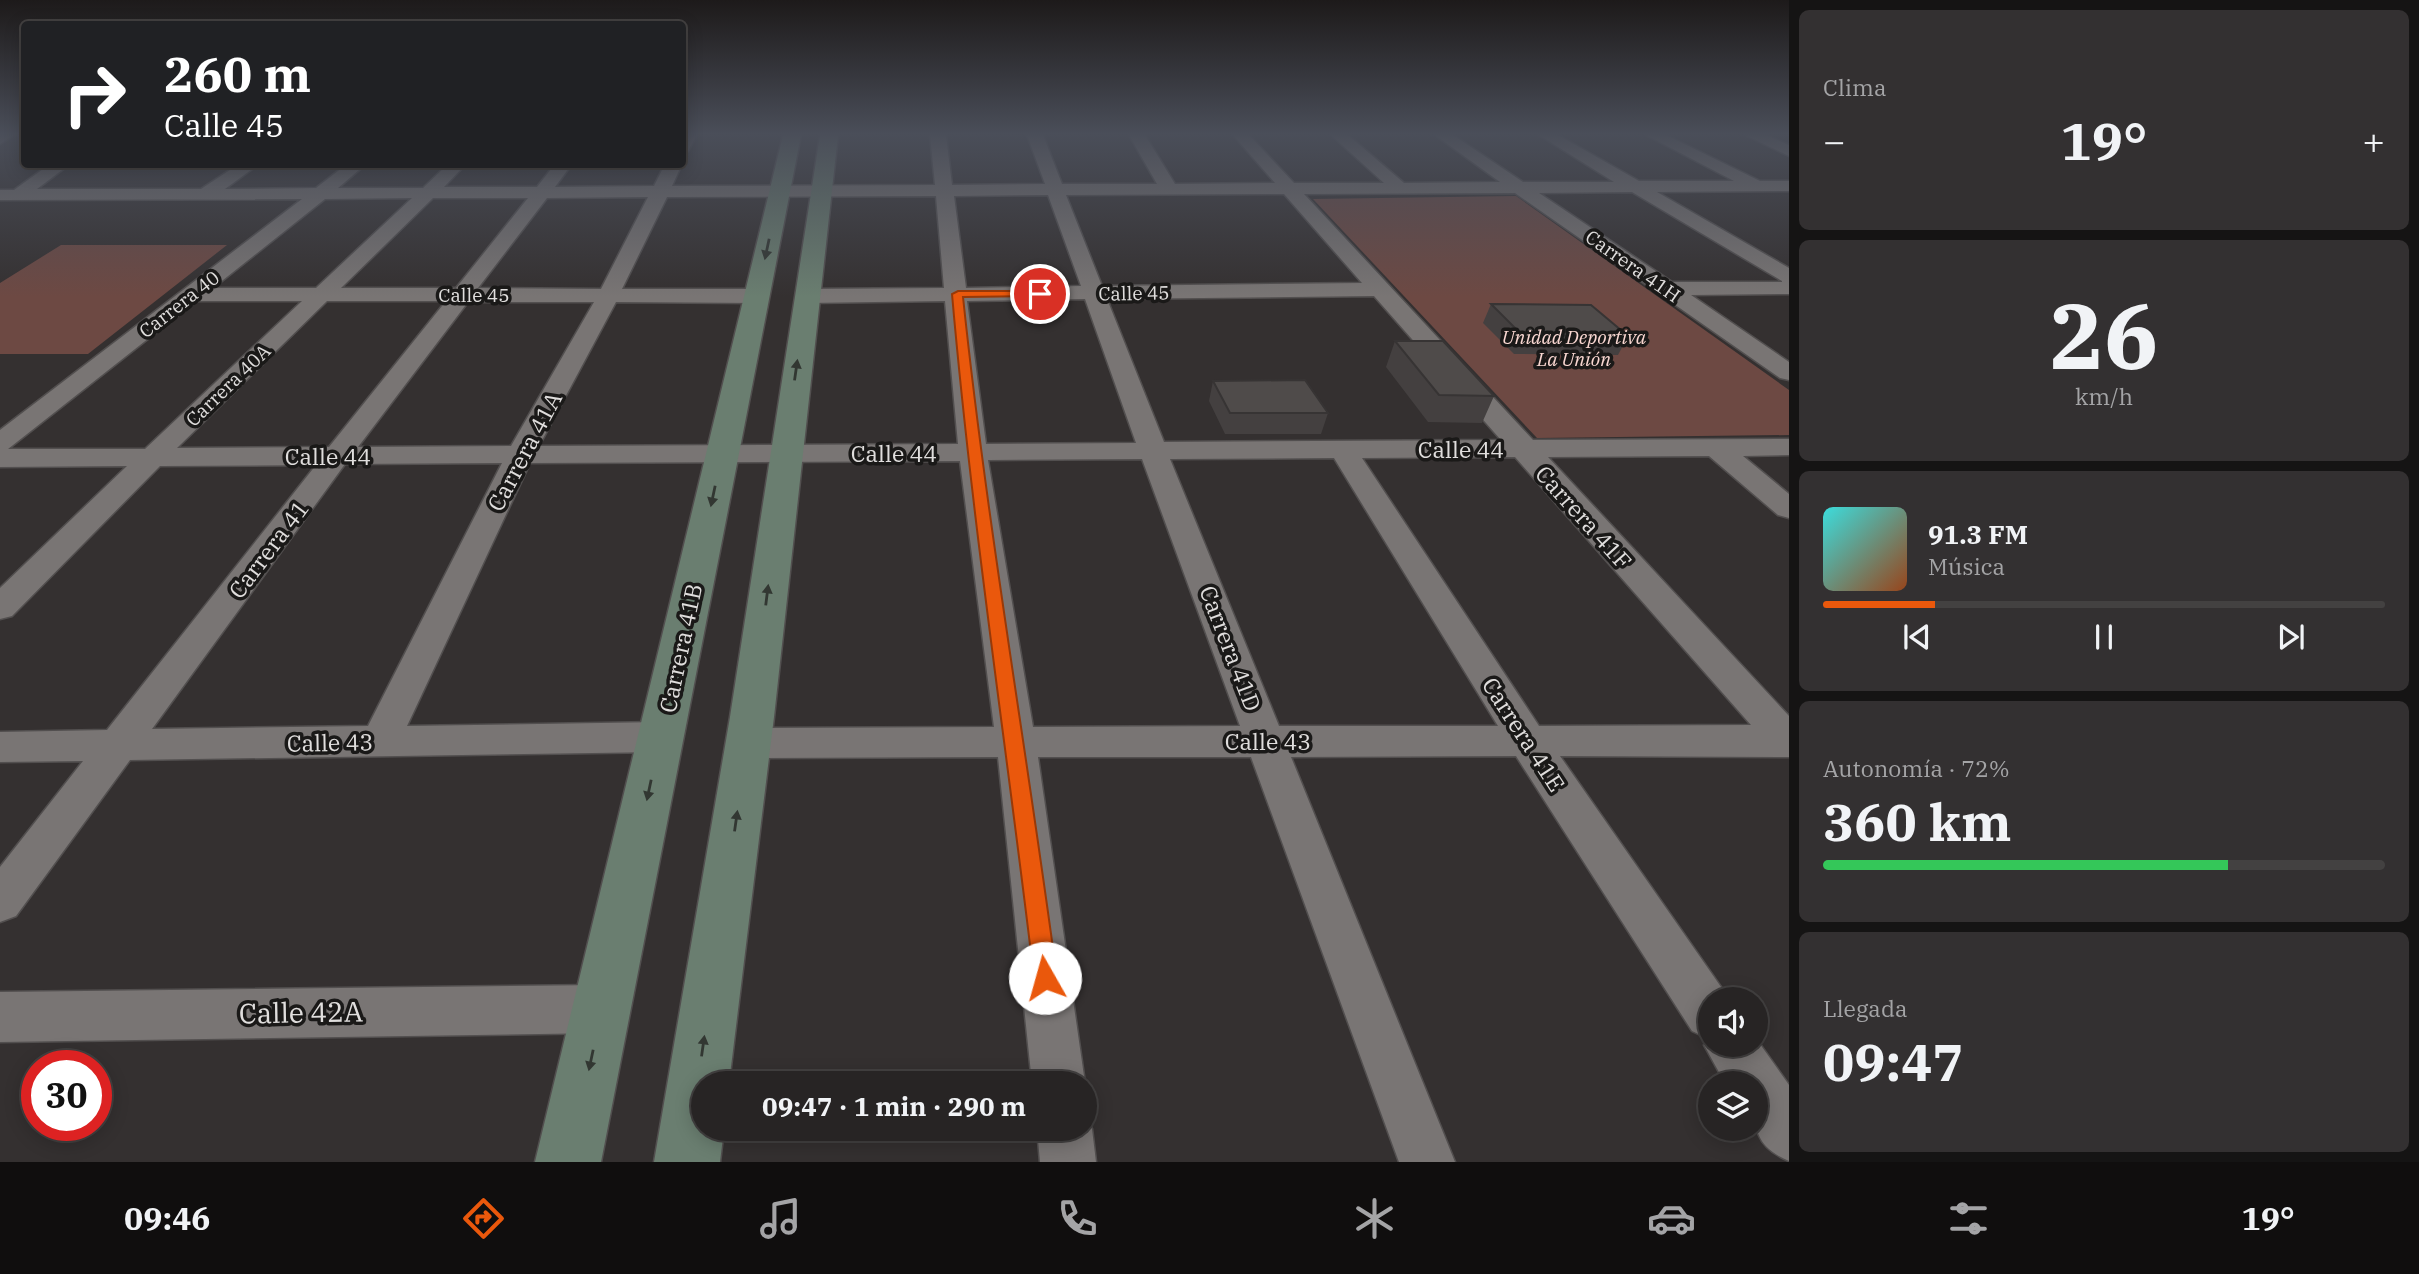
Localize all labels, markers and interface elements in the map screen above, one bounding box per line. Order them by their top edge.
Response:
text: 260 m [164,42,311,105]
icon: right [49,49,140,140]
text: Clima [1823,72,1887,102]
text: Calle 45 [164,104,284,146]
text: 19° [2061,107,2147,174]
text: − [1823,116,1846,165]
text: + [2362,116,2385,165]
street label: Carrera 41H [1581,224,1685,308]
one-way arrow [762,238,773,260]
pin [1010,264,1070,324]
street label: Carrera 40 [134,265,224,343]
icon: arrive [1021,275,1059,313]
text: 26 [2049,276,2159,394]
street label: Calle 45 [1098,280,1170,306]
street label: Calle 45 [438,283,510,307]
park label: Unidad Deportiva La Unión [1502,325,1647,371]
street label: Carrera 40A [181,339,275,431]
one-way arrow [791,359,802,381]
text: km/h [2075,381,2133,411]
street label: Carrera 41A [480,386,568,516]
street label: Calle 44 [1418,434,1504,464]
street label: Calle 44 [851,438,937,468]
street label: Calle 44 [285,441,371,471]
street label: Carrera 41F [1529,459,1639,575]
one-way arrow [708,485,719,507]
street label: Carrera 41 [221,494,315,604]
text: 91.3 FM [1928,517,2028,551]
text: Música [1928,551,2005,581]
street label: Carrera 41B [652,581,708,715]
street label: Carrera 41D [1193,581,1269,715]
one-way arrow [761,584,772,606]
icon: previous [1898,618,1936,656]
icon: pause [2085,618,2123,656]
icon: next [2272,618,2310,656]
street label: Carrera 41E [1476,671,1572,797]
street label: Calle 43 [287,726,373,758]
street label: Calle 43 [1225,726,1311,756]
text: Autonomía · 72% [1823,753,2010,783]
one-way arrow [644,779,655,801]
text: 360 km [1823,788,2012,855]
one-way arrow [731,810,742,832]
position arrow [1008,941,1082,1015]
map controls [1698,987,1768,1141]
button: sound [1698,987,1768,1057]
street label: Calle 42A [239,992,363,1032]
text: Llegada [1823,993,1907,1023]
text: 09:47 [1823,1028,1964,1095]
one-way arrow [698,1035,709,1057]
one-way arrow [585,1049,596,1071]
speed limit sign: 30 [21,1050,112,1141]
button: layers [1698,1071,1768,1141]
text: 09:47 · 1 min · 290 m [762,1089,1026,1123]
icon: directions [459,1194,508,1243]
icon: music [756,1194,805,1243]
icon: phone [1053,1194,1102,1243]
icon: climate [1350,1194,1399,1243]
icon: car [1647,1194,1696,1243]
icon: filters [1944,1194,1993,1243]
text: 09:46 [124,1197,211,1239]
text: 19° [2241,1197,2295,1239]

